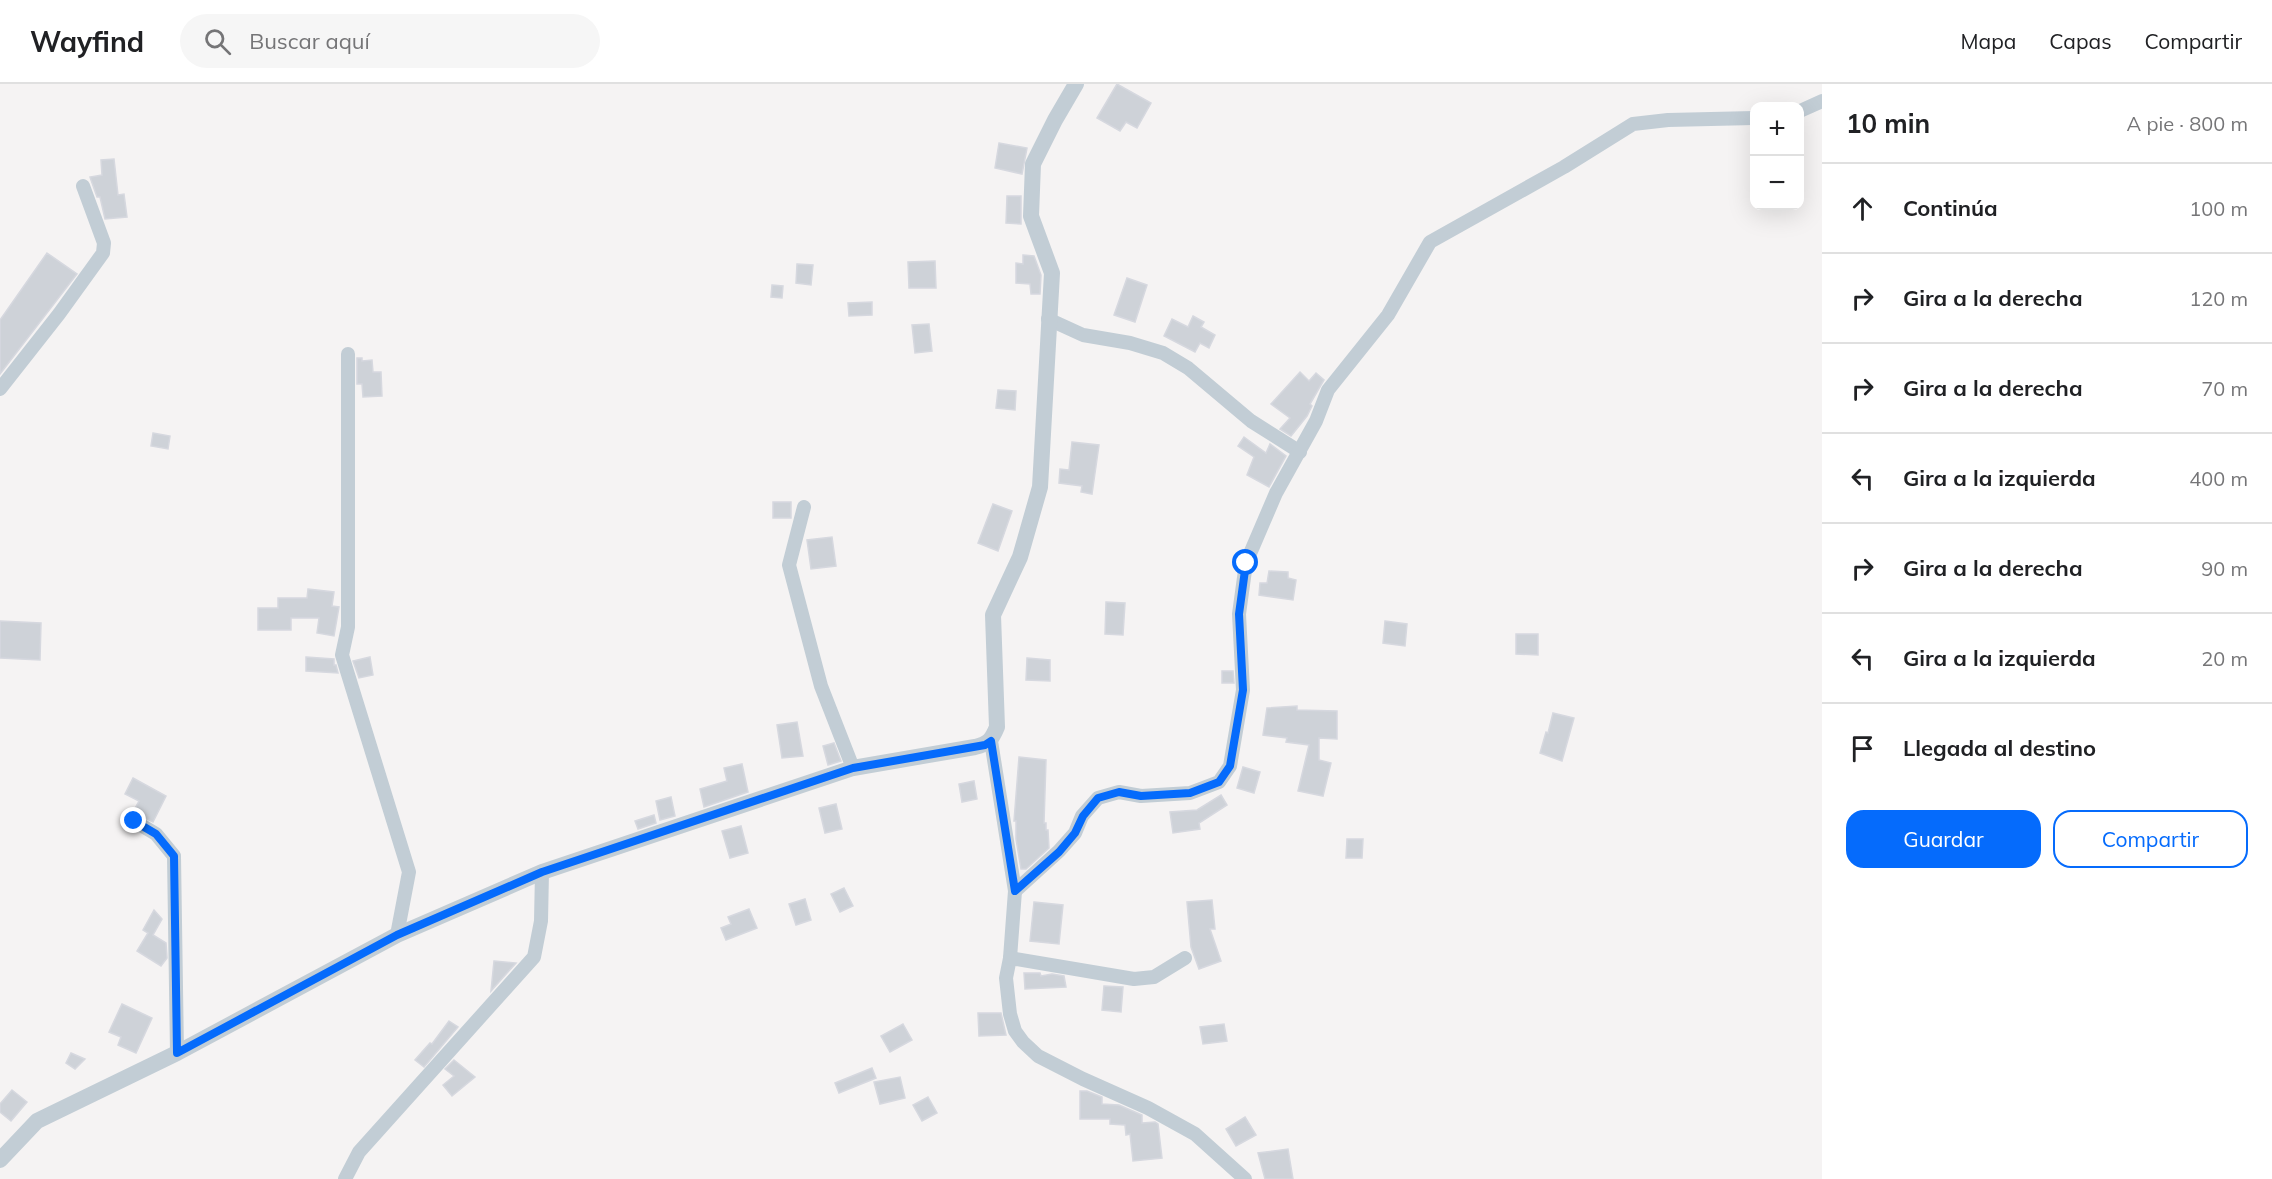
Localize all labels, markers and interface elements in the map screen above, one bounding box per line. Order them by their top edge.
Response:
search box [180,14,600,68]
text: Wayfind [30,24,144,59]
icon: search [201,25,234,58]
text: Buscar aquí [249,27,370,55]
text: Mapa [1961,28,2016,54]
text: Capas [2049,28,2112,54]
text: Compartir [2145,28,2242,54]
map controls [1750,102,1804,210]
button: + [1750,102,1804,156]
text: 10 min [1846,107,1930,140]
text: A pie · 800 m [2127,111,2248,136]
button: − [1750,156,1804,210]
icon: ahead [1846,192,1879,225]
text: Continúa [1903,194,1998,222]
text: 100 m [2189,196,2248,221]
icon: right [1846,282,1879,315]
text: Gira a la derecha [1903,284,2083,312]
text: 120 m [2189,286,2248,311]
icon: right [1846,372,1879,405]
text: Gira a la derecha [1903,374,2083,402]
text: 70 m [2201,376,2248,401]
icon: left [1846,462,1879,495]
text: Gira a la izquierda [1903,464,2096,492]
text: 400 m [2189,466,2248,491]
route start [1232,549,1258,575]
icon: right [1846,552,1879,585]
text: Gira a la derecha [1903,554,2083,582]
text: 90 m [2201,556,2248,581]
icon: left [1846,642,1879,675]
text: Gira a la izquierda [1903,644,2096,672]
text: 20 m [2201,646,2248,671]
icon: arrive [1846,732,1879,765]
text: Llegada al destino [1903,734,2096,762]
route end [120,807,146,833]
button: Guardar [1846,810,2041,868]
button: Compartir [2053,810,2248,868]

